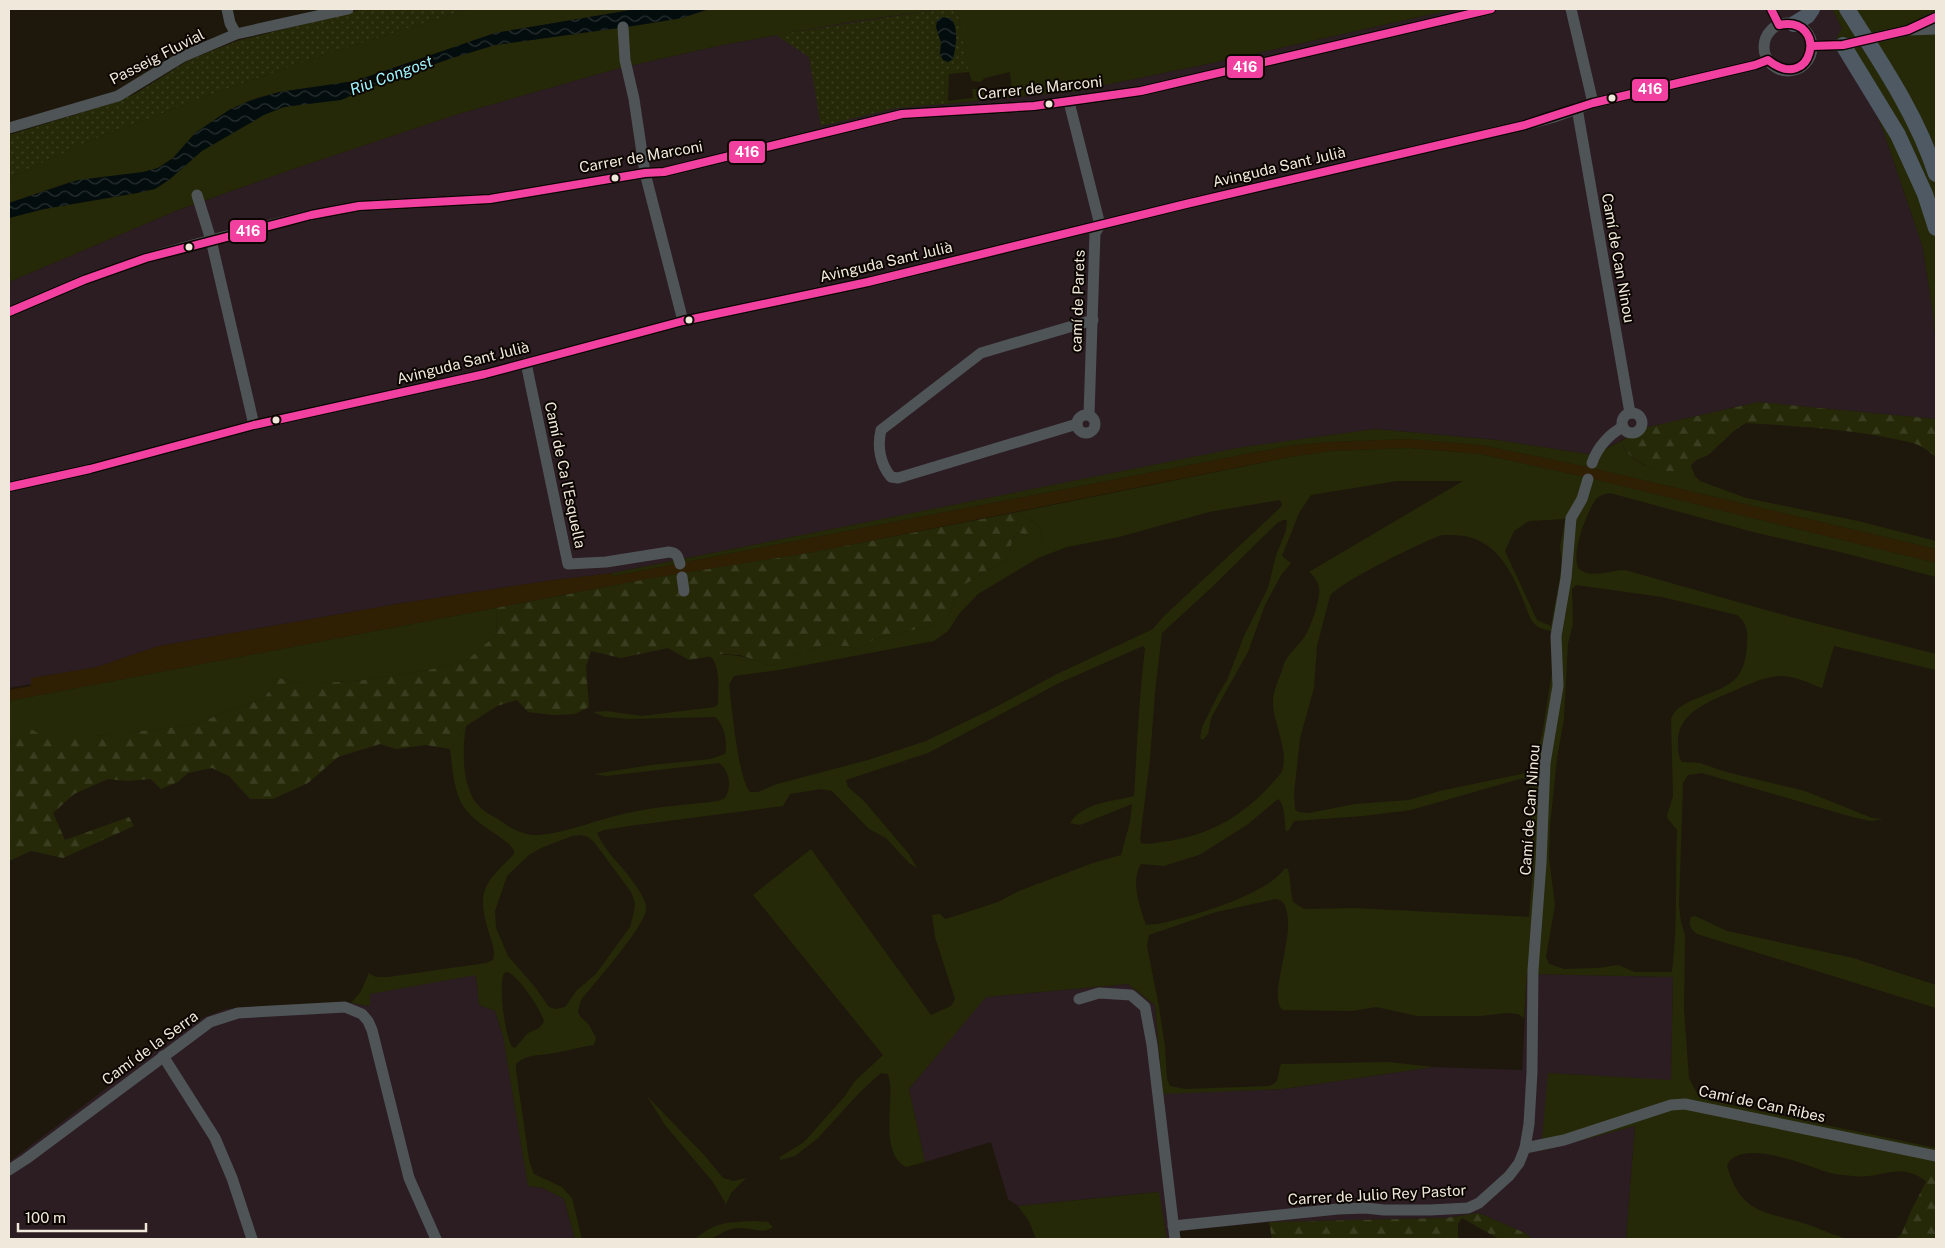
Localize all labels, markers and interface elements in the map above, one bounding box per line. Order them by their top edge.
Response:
street label: Passeig Fluvial [107,25,207,88]
water label: Riu Congost [347,52,435,99]
line badge: 416 [1226,55,1264,79]
text: 416 [1233,59,1257,75]
street label: Carrer de Marconi [977,73,1103,102]
line badge: 416 [1631,78,1669,102]
text: 416 [1638,81,1662,97]
unlabelled marker [1607,93,1617,103]
unlabelled marker [1044,99,1054,109]
street label: Carrer de Marconi [578,137,704,176]
line badge: 416 [728,140,766,164]
street label: Avinguda Sant Julià [1211,143,1347,190]
text: 416 [735,144,759,160]
unlabelled marker [610,173,620,183]
street label: Camí de Can Ninou [1599,192,1638,324]
line badge: 416 [229,219,267,243]
text: 416 [236,223,260,239]
street label: Avinguda Sant Julià [818,238,954,285]
unlabelled marker [184,242,194,252]
street label: camí de Parets [1067,250,1088,352]
unlabelled marker [684,315,694,325]
street label: Avinguda Sant Julià [395,338,531,387]
street label: Camí de Ca l'Esquella [542,400,589,550]
unlabelled marker [271,415,281,425]
street label: Camí de Can Ninou [1516,744,1543,876]
street label: Camí de la Serra [98,1007,201,1088]
street label: Camí de Can Ribes [1697,1082,1827,1125]
street label: Carrer de Julio Rey Pastor [1287,1181,1467,1208]
scale bar [18,1200,145,1232]
text: 100 m [25,1209,66,1226]

